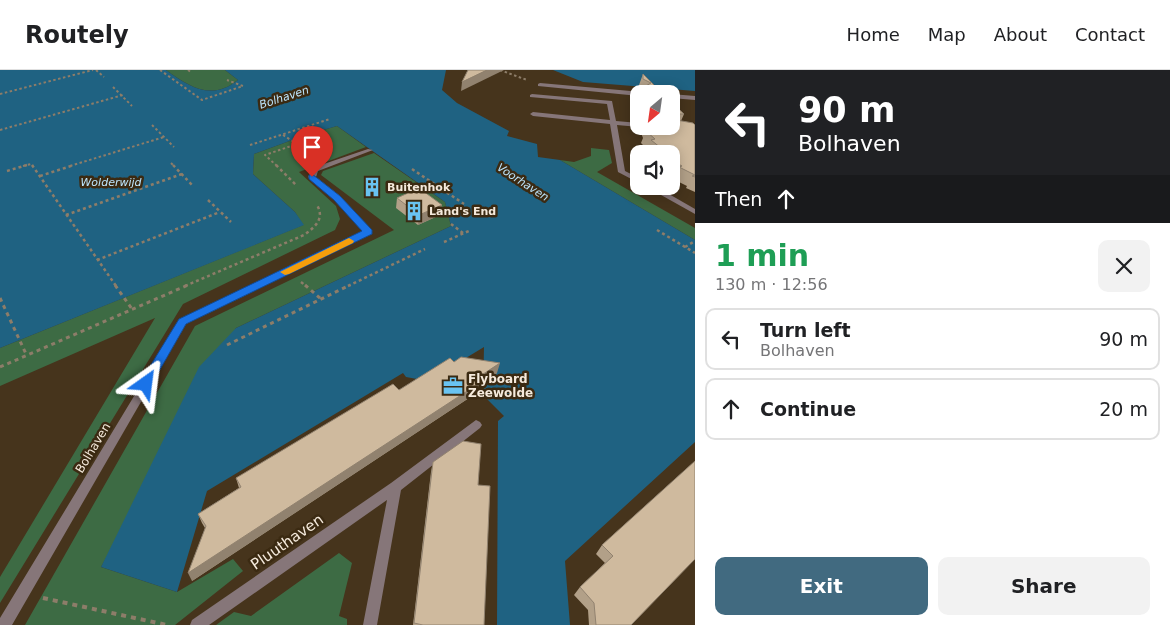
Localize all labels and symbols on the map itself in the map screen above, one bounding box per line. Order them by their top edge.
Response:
water label: Bolhaven [258,83,311,112]
north arrow [630,85,680,135]
pin [291,126,333,177]
water label: Voorhaven [495,161,551,204]
water label: Wolderwijd [80,176,143,189]
building icon: Buitenhok [361,176,383,198]
place label: Buitenhok [387,181,451,194]
building icon: Land's End [403,200,425,222]
place label: Land's End [429,205,496,218]
position arrow [119,357,171,409]
place label: Flyboard Zeewolde [468,372,533,400]
office icon: Flyboard Zeewolde [442,375,464,397]
street label: Bolhaven [73,420,113,476]
street label: Pluuthaven [247,510,327,574]

